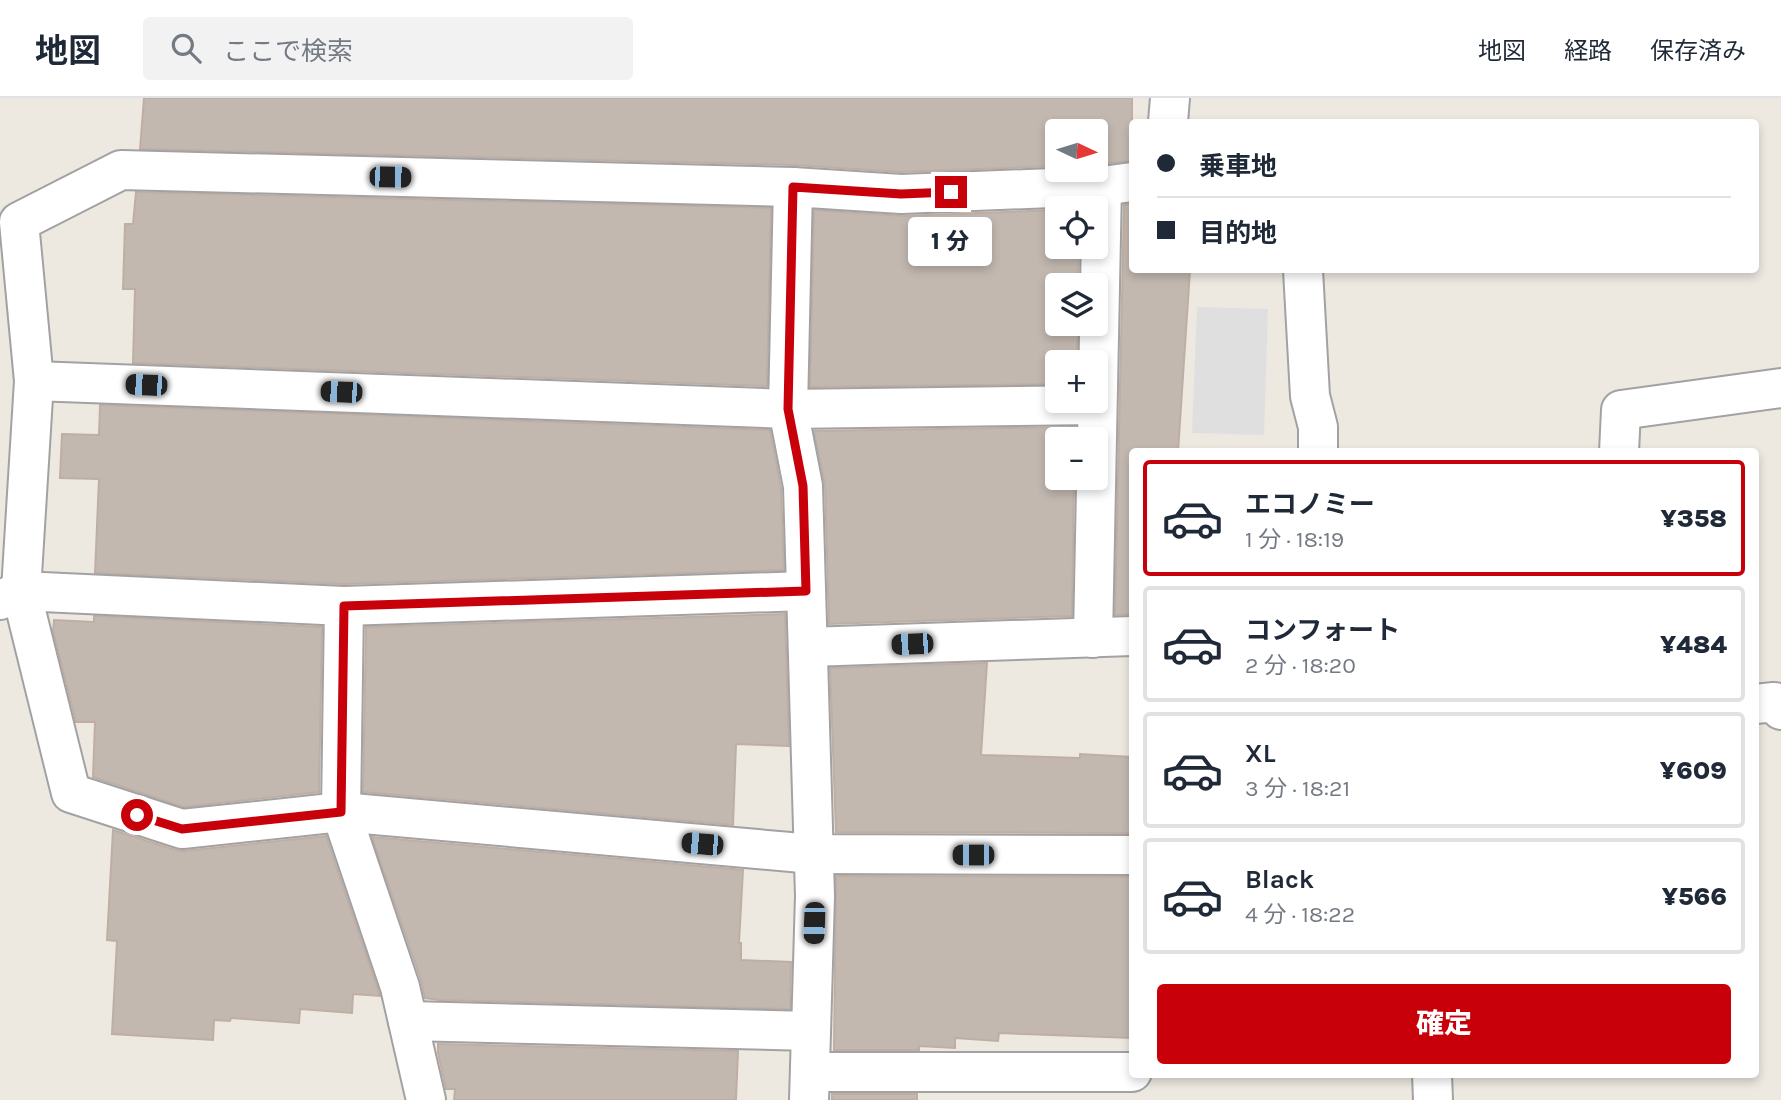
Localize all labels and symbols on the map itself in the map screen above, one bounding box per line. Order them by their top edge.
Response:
north arrow [1045,119,1108,182]
car [369,166,412,188]
route end [935,176,967,208]
callout: 1 分 [909,217,993,266]
car [125,374,168,396]
car [320,381,363,403]
car [891,633,934,655]
route start [121,799,153,831]
car [681,832,724,856]
car [953,845,995,866]
car [803,902,826,944]

